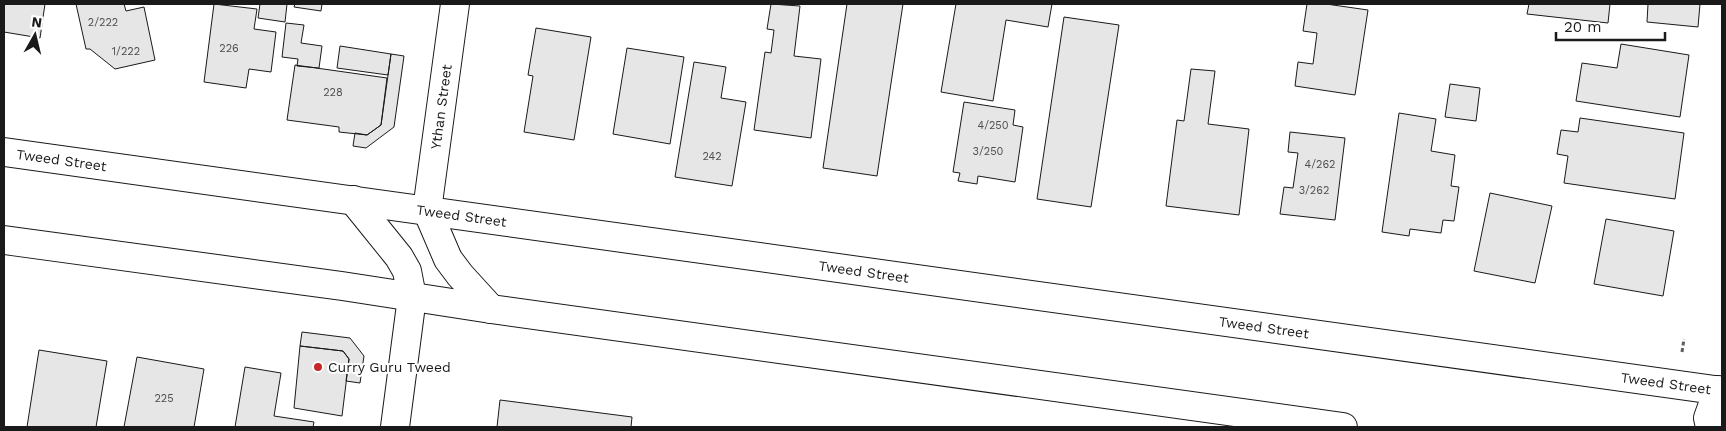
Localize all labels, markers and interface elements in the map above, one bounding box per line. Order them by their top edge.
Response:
north arrow [10,10,60,60]
scale bar [1556,10,1665,42]
text: N [31,13,43,31]
house number: 2/222 [88,16,118,29]
text: 20 m [1564,18,1602,36]
house number: 226 [219,42,239,55]
house number: 1/222 [112,45,140,58]
street label: Ythan Street [427,63,455,150]
house number: 228 [323,86,343,99]
house number: 4/250 [977,119,1009,132]
house number: 3/250 [973,145,1004,158]
street label: Tweed Street [15,146,108,174]
house number: 242 [702,150,722,163]
house number: 4/262 [1304,158,1336,171]
house number: 3/262 [1299,184,1329,197]
street label: Tweed Street [415,201,508,230]
street label: Tweed Street [818,257,910,286]
street label: Tweed Street [1218,313,1310,341]
place label: Curry Guru Tweed [328,359,451,375]
marker: Curry Guru Tweed [312,361,324,373]
street label: Tweed Street [1620,369,1712,397]
house number: 225 [154,392,174,405]

